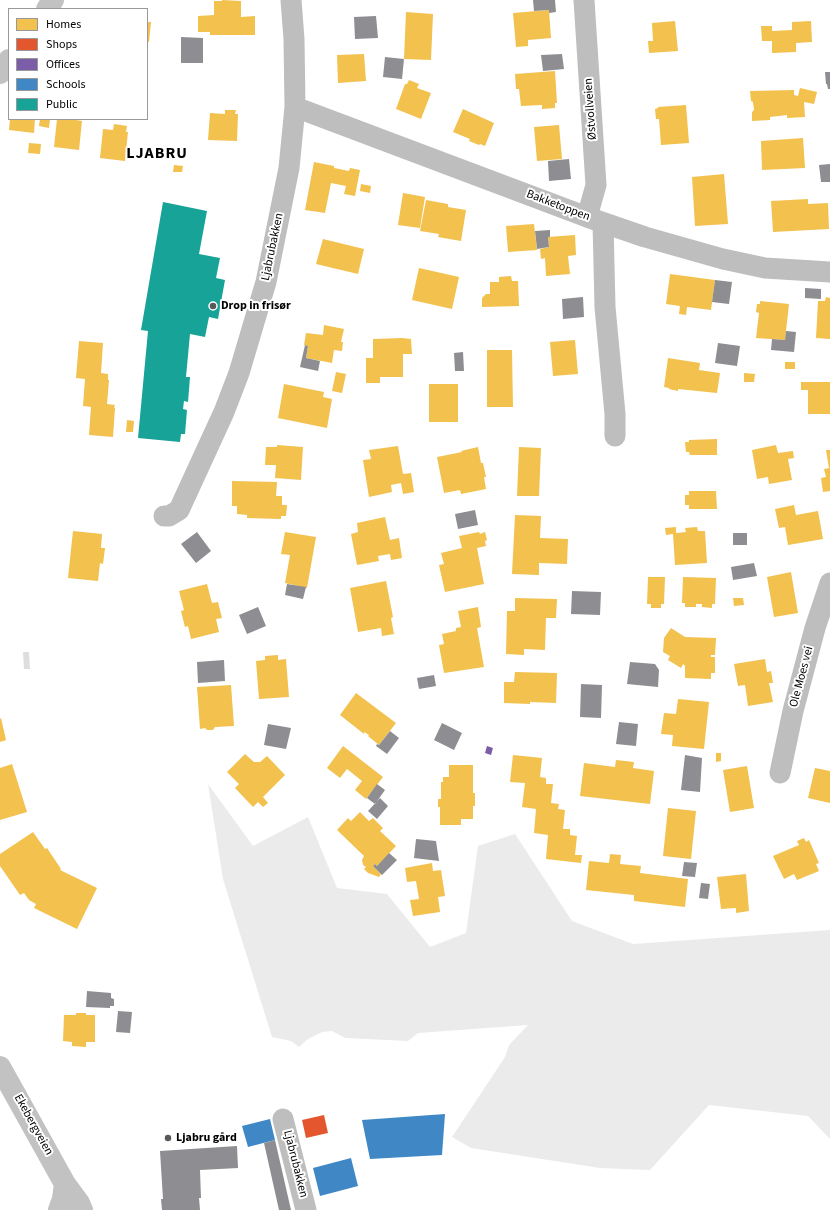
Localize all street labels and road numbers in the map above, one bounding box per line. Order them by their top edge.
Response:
street label: Østvollveien [582,78,600,140]
street label: Bakketoppen [524,187,592,225]
street label: Ljabrubakken [259,212,287,282]
street label: Ole Moes vei [787,645,817,709]
street label: Ekebergveien [10,1092,56,1158]
street label: Ljabrubakken [280,1129,310,1199]

